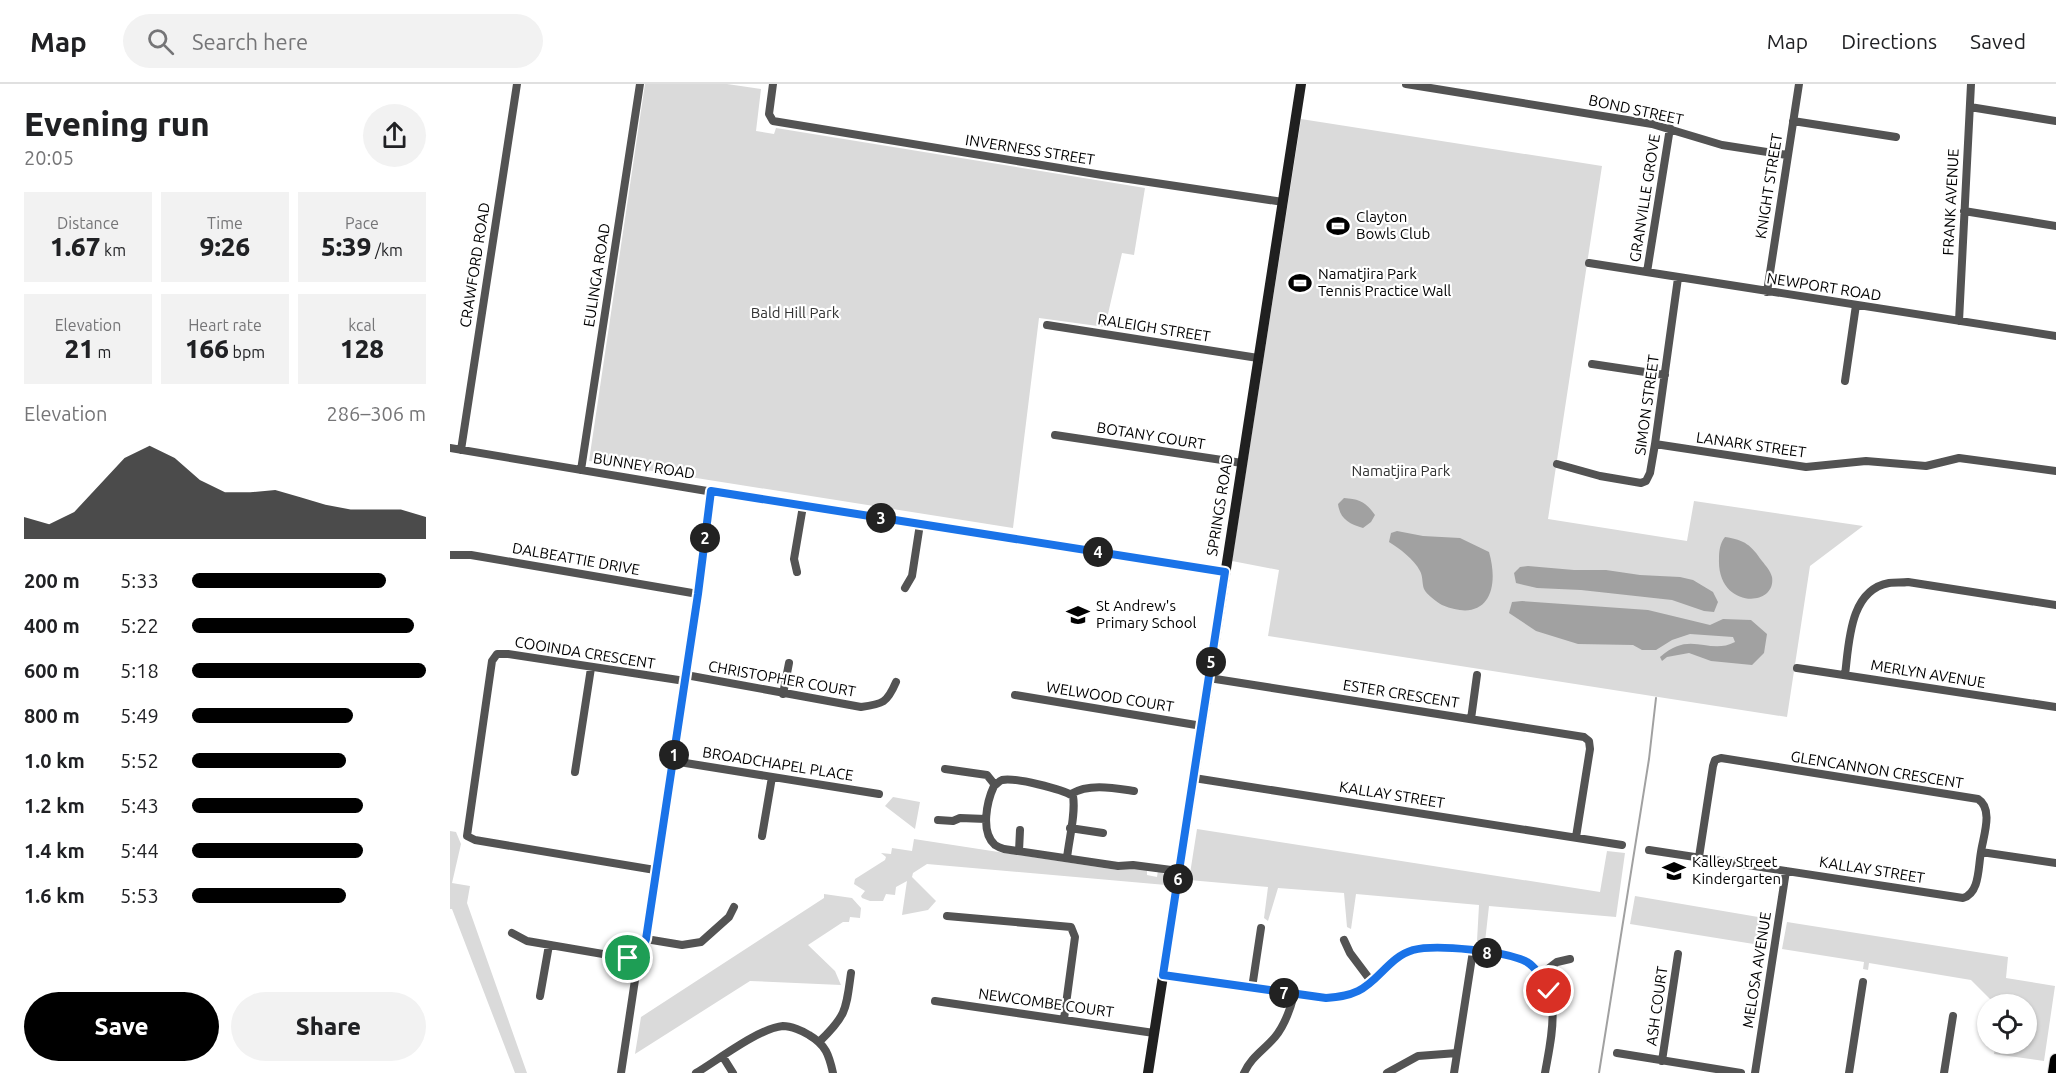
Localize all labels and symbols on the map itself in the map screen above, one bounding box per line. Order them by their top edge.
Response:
street label: BOND STREET [1587,91,1686,128]
street label: INVERNESS STREET [964,131,1097,168]
street label: KNIGHT STREET [1752,131,1785,240]
street label: GRANVILLE GROVE [1626,133,1663,263]
street label: FRANK AVENUE [1939,148,1962,256]
street label: CRAWFORD ROAD [456,201,493,329]
place label: Clayton Bowls Club [1356,208,1430,242]
sports icon: Clayton Bowls Club [1325,213,1351,239]
street label: EULINGA ROAD [580,222,613,328]
place label: Namatjira Park Tennis Practice Wall [1318,265,1451,299]
street label: NEWPORT ROAD [1766,269,1883,304]
sports icon: Namatjira Park Tennis Practice Wall [1287,270,1313,296]
park label: Bald Hill Park [751,304,840,321]
street label: RALEIGH STREET [1096,310,1212,345]
street label: SIMON STREET [1631,353,1662,456]
street label: BOTANY COURT [1096,419,1207,453]
street label: LANARK STREET [1695,428,1808,461]
street label: BUNNEY ROAD [592,449,696,482]
street label: SPRINGS ROAD [1203,453,1236,557]
park label: Namatjira Park [1352,462,1451,479]
pin: 3 [866,503,896,533]
pin: 2 [690,523,720,553]
pin: 4 [1083,537,1113,567]
street label: DALBEATTIE DRIVE [511,539,641,578]
place label: St Andrew's Primary School [1096,597,1197,631]
school or university icon: St Andrew's Primary School [1065,602,1091,628]
street label: COOINDA CRESCENT [514,633,657,672]
pin: 5 [1196,647,1226,677]
street label: MERLYN AVENUE [1869,656,1987,691]
street label: CHRISTOPHER COURT [707,657,858,700]
street label: ESTER CRESCENT [1342,676,1461,711]
street label: WELWOOD COURT [1045,678,1176,715]
pin: 1 [659,740,689,770]
street label: BROADCHAPEL PLACE [701,743,855,784]
street label: GLENCANNON CRESCENT [1789,747,1965,792]
street label: KALLAY STREET [1338,778,1447,811]
place label: Kalley Street Kindergarten [1692,853,1781,887]
street label: KALLAY STREET [1818,853,1927,886]
school or university icon: Kalley Street Kindergarten [1661,858,1687,884]
pin: 6 [1163,864,1193,894]
street label: MELOSA AVENUE [1739,911,1774,1029]
pin [602,932,653,983]
pin: 8 [1472,938,1502,968]
street label: ASH COURT [1642,964,1671,1047]
pin [1523,965,1574,1016]
pin: 7 [1269,978,1299,1008]
street label: NEWCOMBE COURT [977,985,1116,1021]

